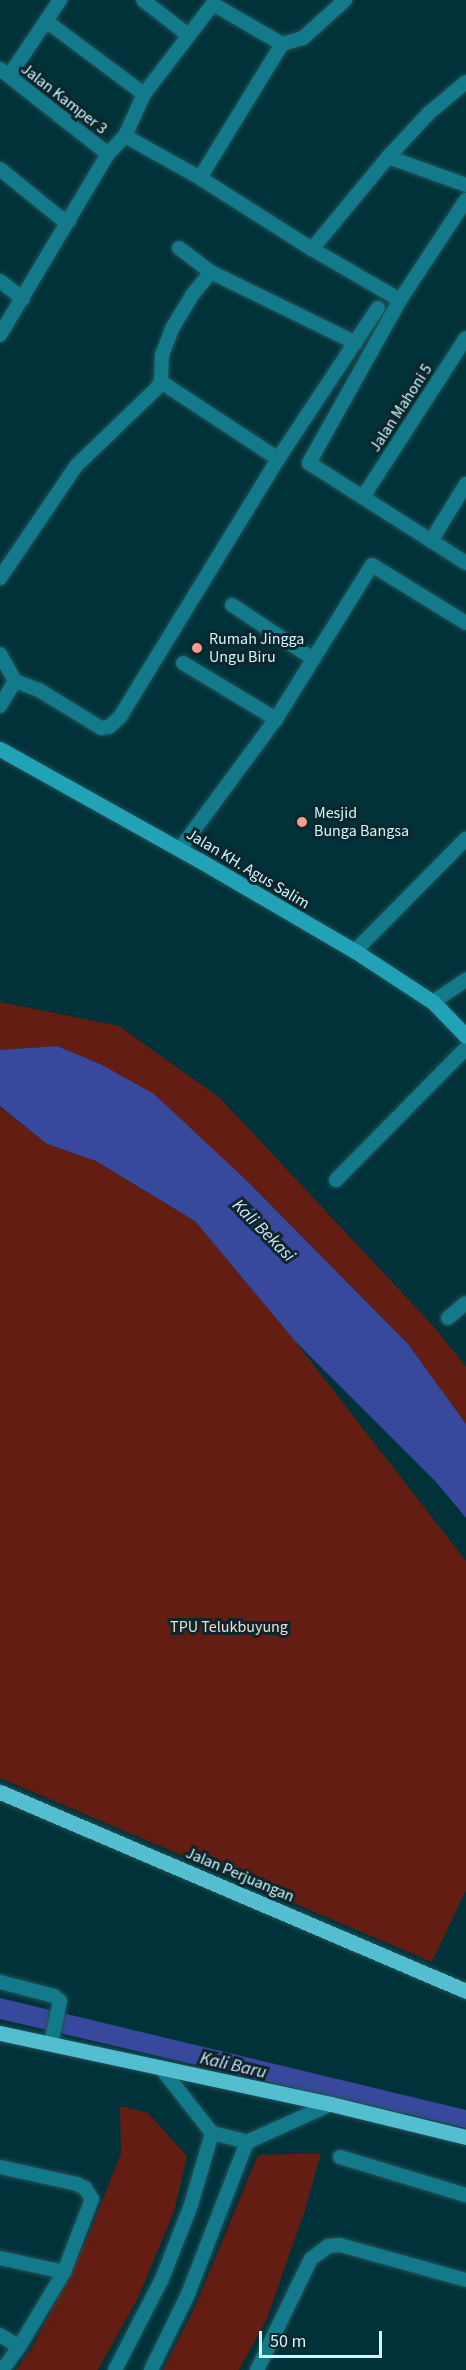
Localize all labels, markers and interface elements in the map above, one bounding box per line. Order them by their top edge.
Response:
street label: Jalan Kamper 3 [17,59,111,139]
street label: Jalan Mahoni 5 [366,361,436,455]
place label: Rumah Jingga Ungu Biru [209,629,304,667]
marker: Rumah Jingga Ungu Biru [190,641,204,655]
place label: Mesjid Bunga Bangsa [314,803,409,841]
marker: Mesjid Bunga Bangsa [295,815,309,829]
street label: Jalan KH. Agus Salim [183,825,313,913]
water label: Kali Bekasi [227,1195,299,1267]
park label: TPU Telukbuyung [170,1617,288,1637]
street label: Jalan Perjuangan [183,1843,297,1907]
water label: Kali Baru [198,2048,268,2084]
scale bar [262,2319,385,2357]
text: 50 m [270,2329,306,2354]

